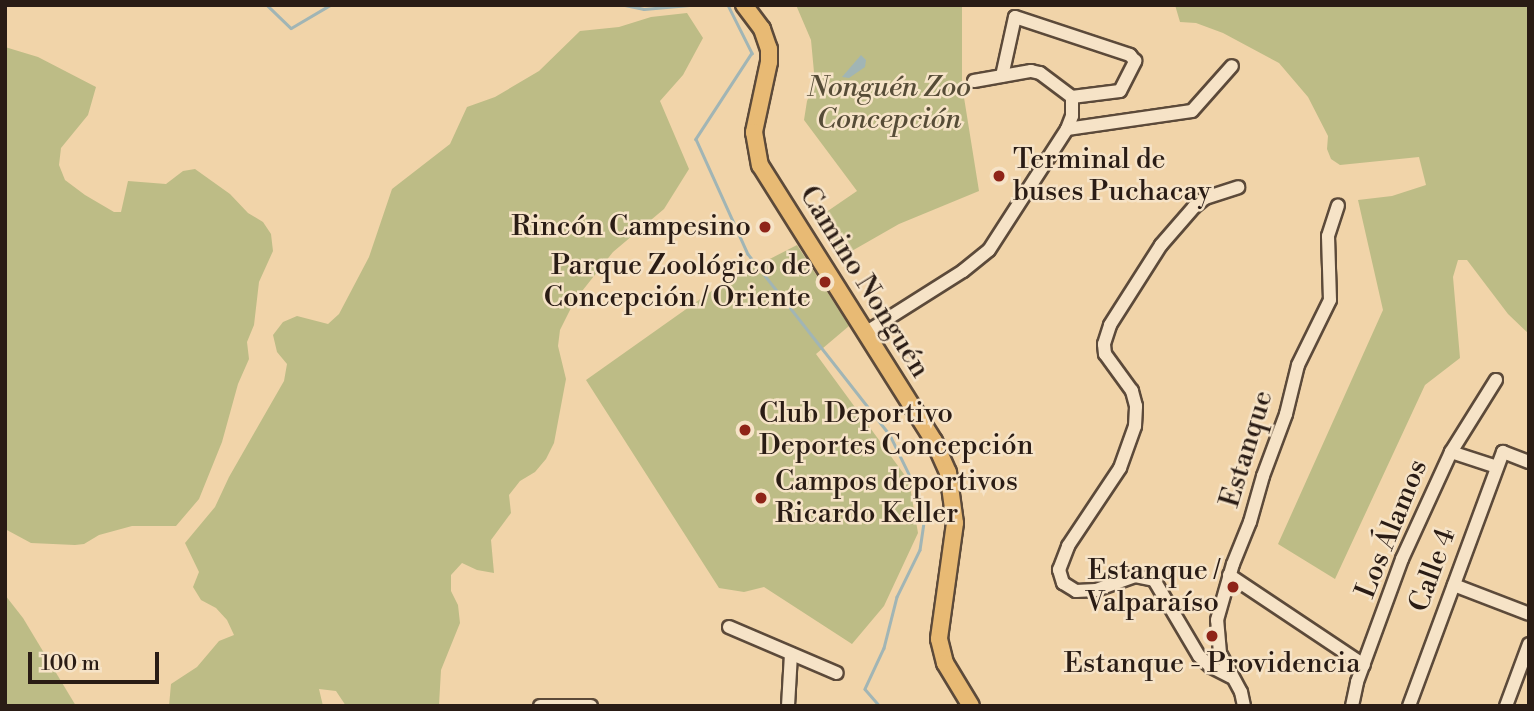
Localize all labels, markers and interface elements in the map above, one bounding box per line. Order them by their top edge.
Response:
park label: Nonguén Zoo Concepción [807,71,971,137]
place label: Terminal de buses Puchacay [1013,143,1211,209]
marker: Terminal de buses Puchacay [991,168,1007,184]
street label: Camino Nonguén [792,180,936,384]
place label: Rincón Campesino [511,210,751,244]
marker: Rincón Campesino [757,219,773,235]
place label: Parque Zoológico de Concepción / Oriente [544,249,811,315]
marker: Parque Zoológico de Concepción / Oriente [817,274,833,290]
street label: Estanque [1213,386,1281,512]
place label: Club Deportivo Deportes Concepción [759,397,1033,463]
marker: Club Deportivo Deportes Concepción [737,422,753,438]
street label: Los Álamos [1349,455,1435,603]
place label: Campos deportivos Ricardo Keller [775,465,1018,531]
marker: Campos deportivos Ricardo Keller [753,490,769,506]
street label: Calle 4 [1402,524,1464,616]
place label: Estanque / Valparaíso [1085,554,1219,620]
marker: Estanque / Valparaíso [1225,579,1241,595]
marker: Estanque - Providencia [1204,628,1220,644]
scale bar [32,638,163,682]
place label: Estanque - Providencia [1064,647,1360,681]
text: 100 m [41,651,100,677]

